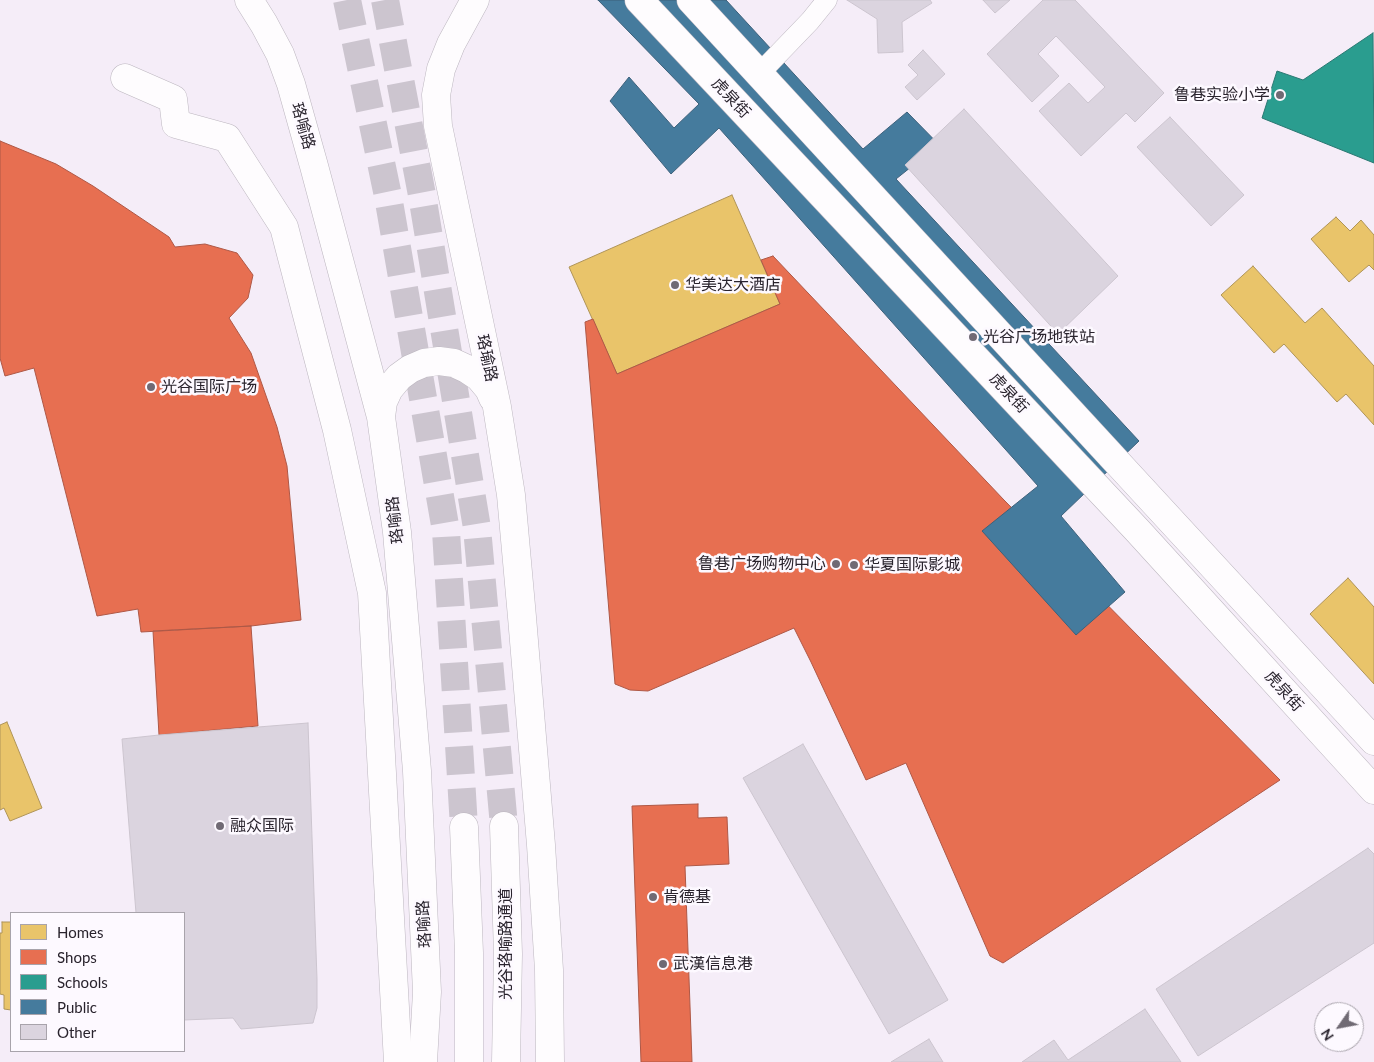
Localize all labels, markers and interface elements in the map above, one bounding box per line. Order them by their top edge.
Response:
street label: 虎泉街 [708,74,754,122]
place label: 鲁巷实验小学 [1174,85,1270,105]
marker: 鲁巷实验小学 [1274,89,1286,101]
street label: 珞喻路 [287,100,319,152]
place label: 华美达大酒店 [685,275,781,295]
marker: 华美达大酒店 [669,279,681,291]
place label: 光谷广场地铁站 [983,327,1095,347]
marker: 光谷广场地铁站 [967,331,979,343]
street label: 珞瑜路 [473,333,501,383]
street label: 虎泉街 [986,369,1032,417]
place label: 光谷国际广场 [161,377,257,397]
marker: 光谷国际广场 [145,381,157,393]
street label: 珞喻路 [383,495,407,545]
place label: 鲁巷广场购物中心 [698,554,826,574]
place label: 华夏国际影城 [864,555,960,575]
marker: 鲁巷广场购物中心 [830,558,842,570]
marker: 华夏国际影城 [848,559,860,571]
street label: 虎泉街 [1261,667,1307,715]
place label: 融众国际 [230,816,294,836]
marker: 融众国际 [214,820,226,832]
place label: 肯德基 [663,887,711,907]
street label: 光谷珞喻路通道 [496,888,516,1000]
marker: 肯德基 [647,891,659,903]
street label: 珞喻路 [413,900,435,948]
legend [10,912,185,1052]
text: Homes [57,923,103,941]
text: Shops [57,948,97,966]
place label: 武漢信息港 [673,954,753,974]
marker: 武漢信息港 [657,958,669,970]
text: Schools [57,973,108,991]
text: Public [57,998,97,1016]
north arrow [1314,1002,1364,1052]
text: Other [57,1023,96,1041]
text: N [1317,1026,1337,1044]

